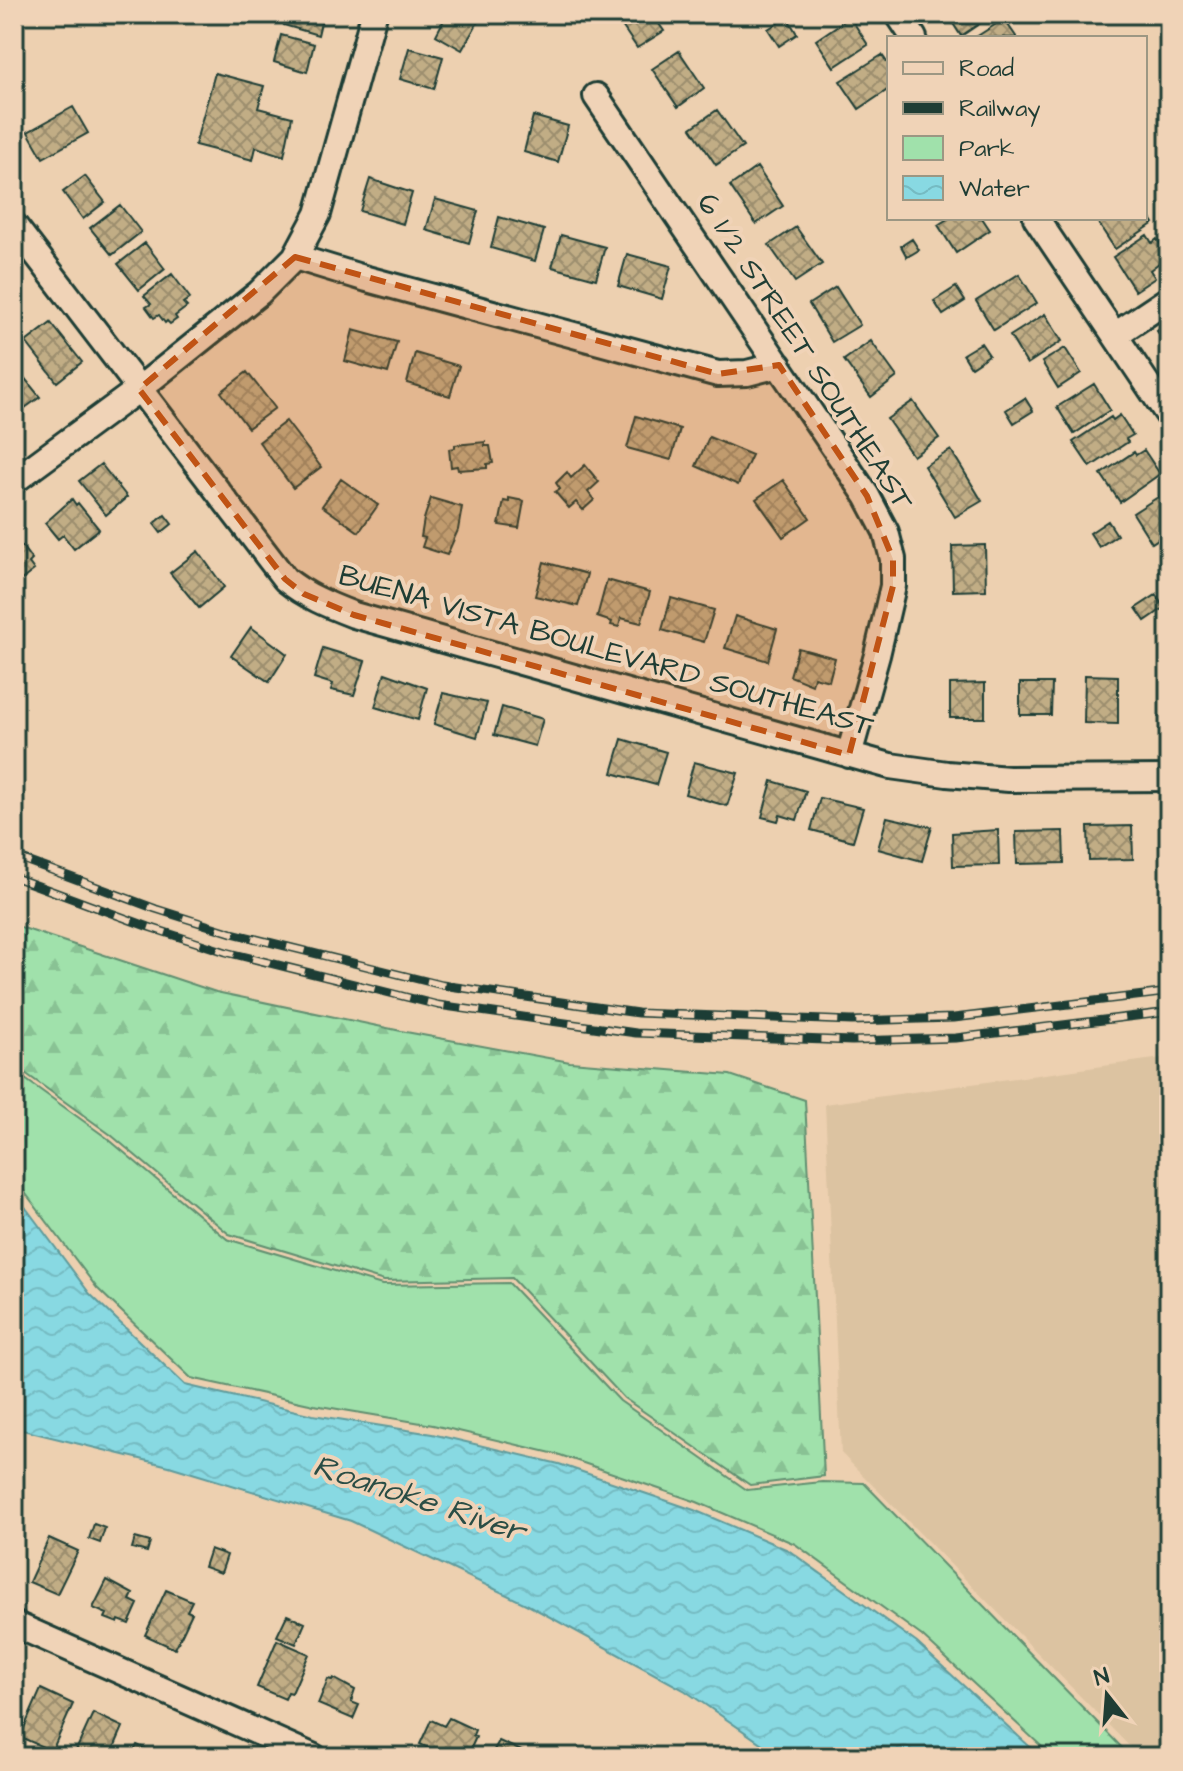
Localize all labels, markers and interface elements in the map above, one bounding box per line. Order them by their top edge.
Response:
legend [887,36,1147,220]
text: Road [959,52,1014,86]
text: Railway [959,92,1041,127]
text: Park [959,132,1015,166]
text: Water [959,172,1030,206]
street label: 6 1/2 STREET SOUTHEAST [686,185,924,519]
street label: BUENA VISTA BOULEVARD SOUTHEAST [334,554,878,748]
water label: Roanoke River [307,1444,534,1555]
north arrow [1067,1655,1147,1735]
text: N [1090,1660,1113,1694]

